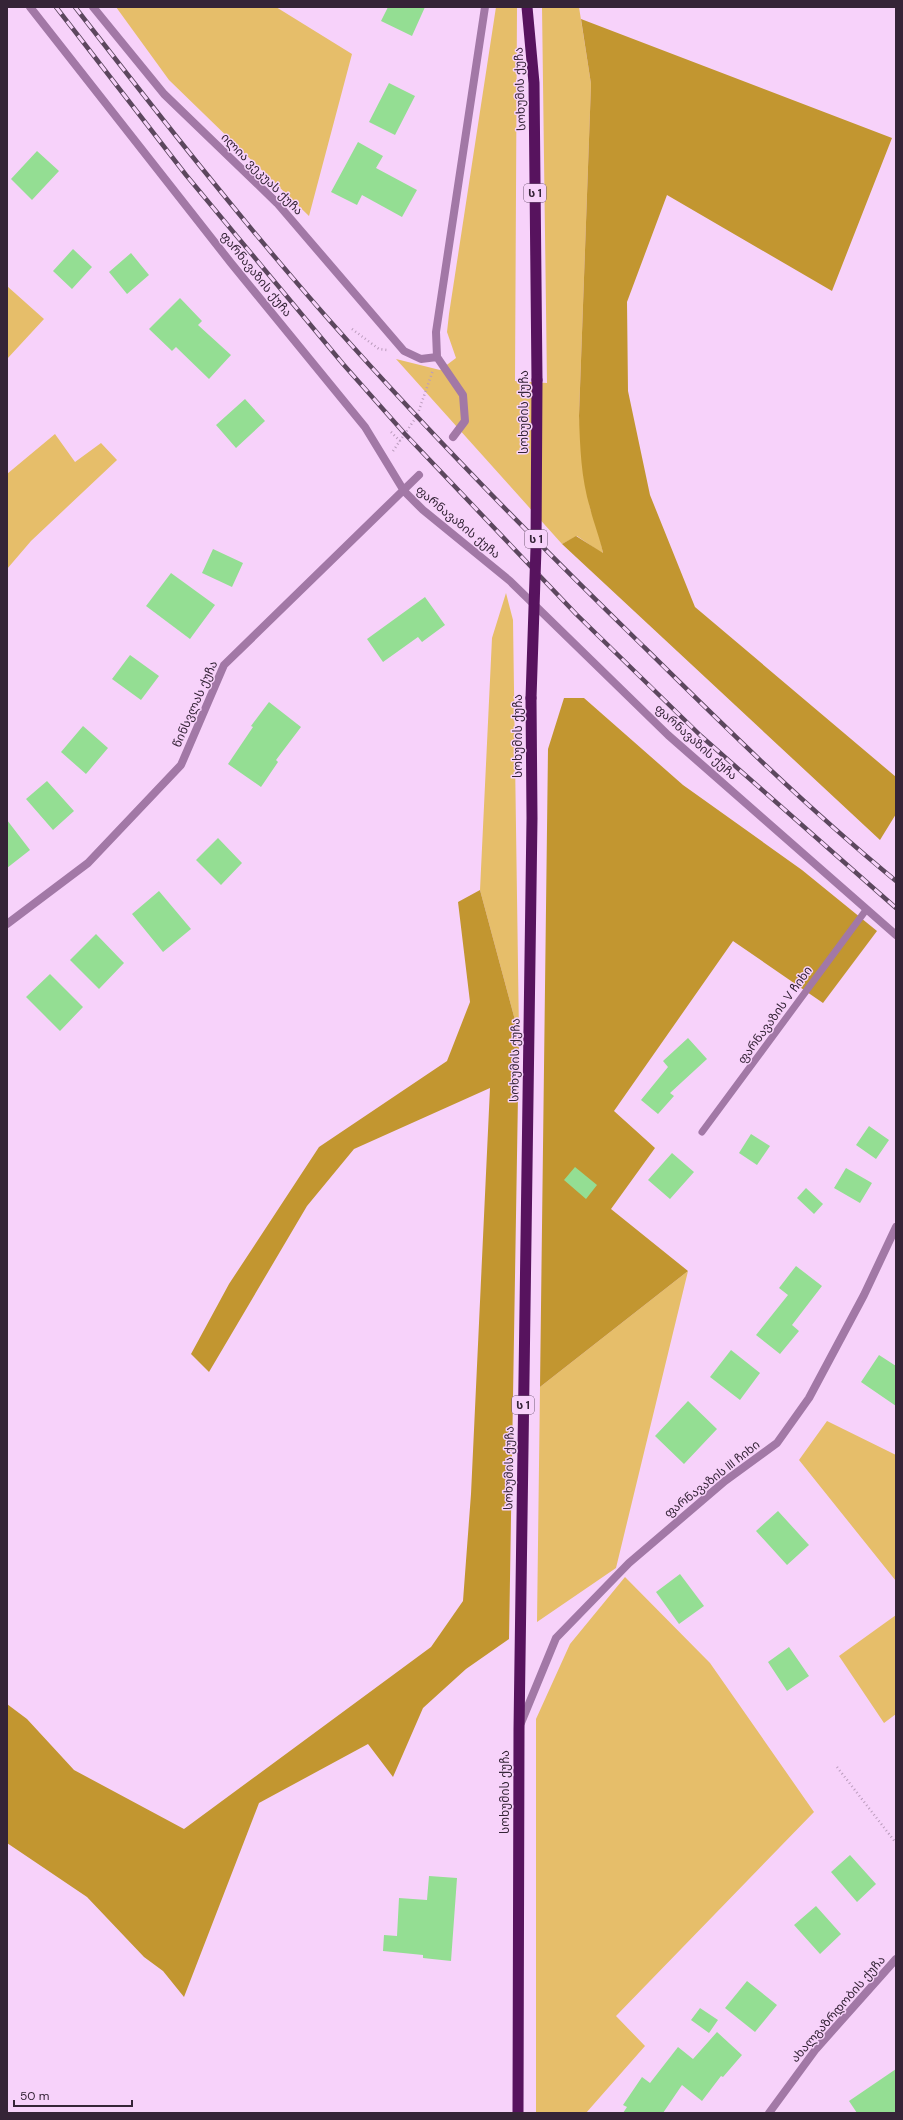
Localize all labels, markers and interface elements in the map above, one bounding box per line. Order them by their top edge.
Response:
street label: სოხუმის ქუჩა [511,47,529,131]
street label: ილია ვეკუას ქუჩა [218,130,306,218]
road number: ს 1 [524,184,546,202]
street label: ფარნავაზის ქუჩა [216,228,296,320]
street label: სოხუმის ქუჩა [516,370,532,454]
street label: ფარნავაზის ქუჩა [412,482,504,562]
road number: ს 1 [525,530,547,548]
street label: წინსვლას ქუჩა [169,658,221,750]
street label: სოხუმის ქუჩა [510,694,526,778]
street label: ფარნავაზის ქუჩა [651,701,741,783]
street label: ფარნავაზის V ჩიხი [734,963,816,1067]
street label: სოხუმის ქუჩა [506,1018,524,1102]
road number: ს 1 [512,1396,534,1414]
street label: სოხუმის ქუჩა [500,1426,518,1510]
street label: ფარნავაზის III ჩიხი [661,1436,763,1521]
street label: სოხუმის ქუჩა [497,1750,513,1834]
street label: ახალგაზრდობის ქუჩა [787,1952,889,2066]
scale bar [14,2082,132,2108]
text: 50 m [20,2088,49,2104]

